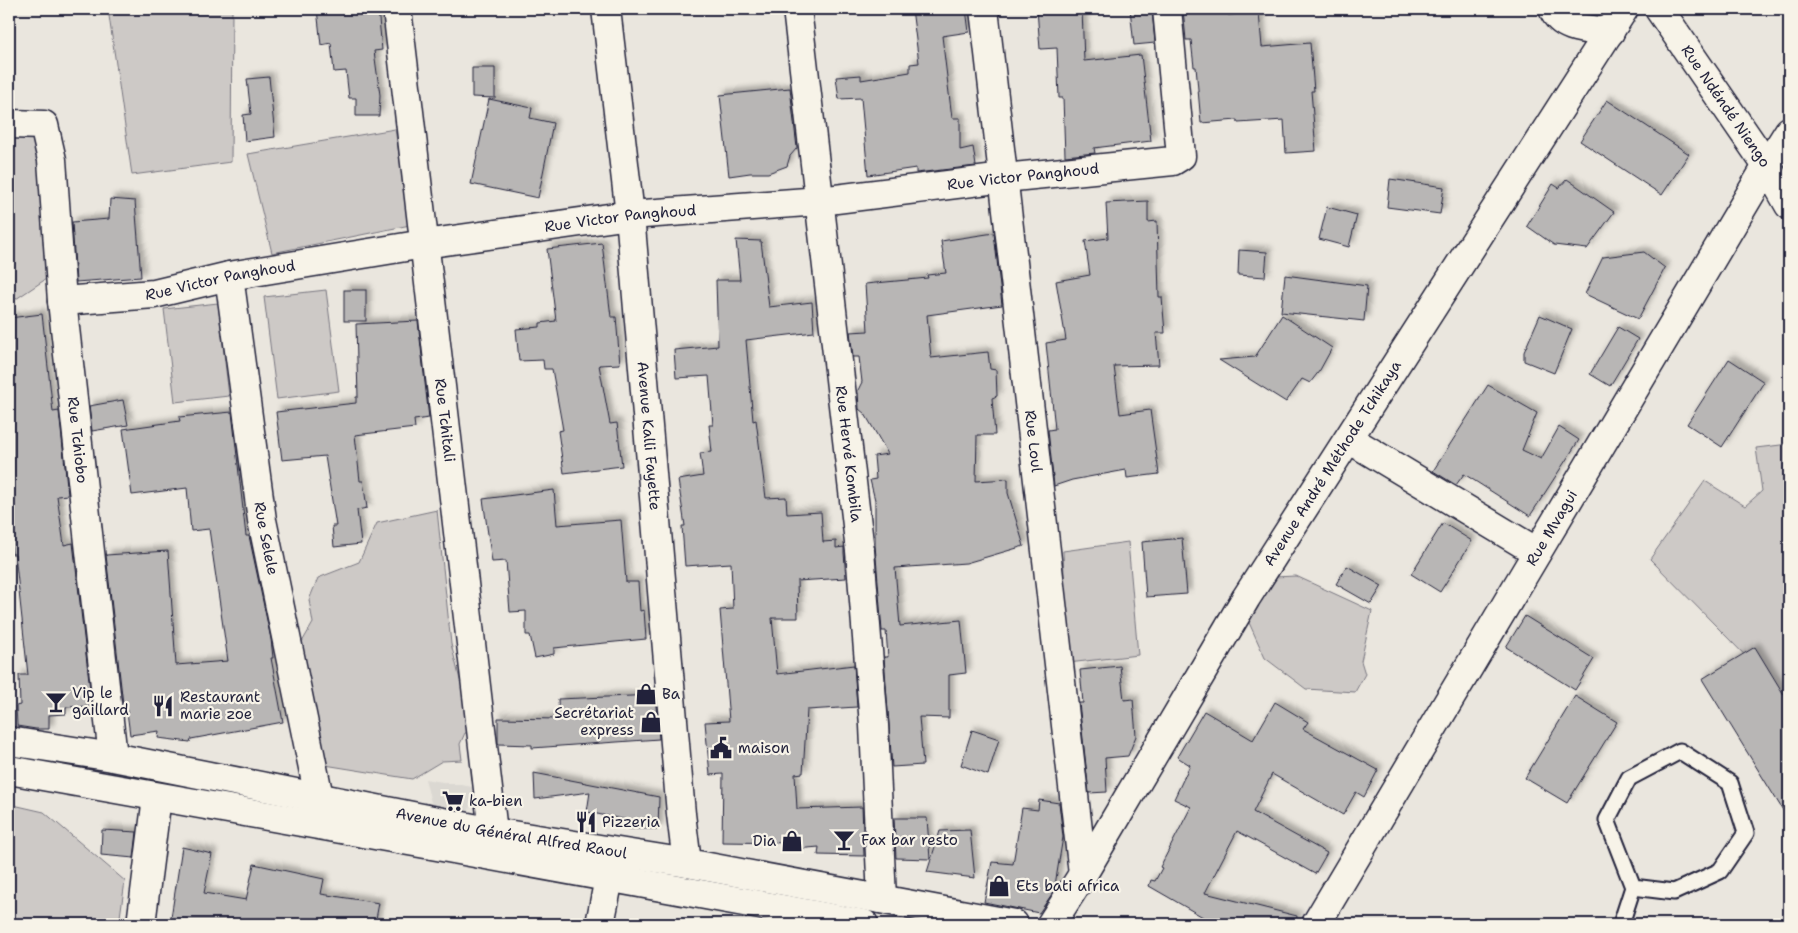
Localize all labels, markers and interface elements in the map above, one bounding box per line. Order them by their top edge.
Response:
street label: Rue Ndéndé Niengo [1677,41,1775,171]
street label: Rue Victor Panghoud [946,158,1100,195]
street label: Rue Victor Panghoud [543,200,697,237]
street label: Rue Victor Panghoud [145,255,297,305]
street label: Avenue André Méthode Tchikaya [1259,356,1406,570]
street label: Avenue Kalli Fayette [632,361,665,511]
street label: Rue Tchitali [430,377,460,463]
street label: Rue Hervé Kombila [831,385,867,524]
street label: Rue Tchiobo [63,395,92,484]
street label: Rue Loul [1020,409,1047,474]
street label: Rue Mvagui [1521,486,1582,570]
street label: Rue Selele [250,500,283,577]
shop icon: Ba [633,681,659,707]
place label: Vip le gaillard [72,683,129,720]
place label: Ba [662,684,681,704]
place label: Restaurant marie zoe [180,687,260,724]
bar icon: Vip le gaillard [43,689,69,715]
restaurant icon: Restaurant marie zoe [150,693,176,719]
place label: Secrétariat express [554,703,634,740]
shop icon: Secrétariat express [638,709,664,735]
public building icon: maison [708,735,734,761]
place label: maison [738,738,790,758]
supermarket icon: ka-bien [440,788,466,814]
place label: ka-bien [469,791,522,811]
street label: Avenue du Général Alfred Raoul [394,803,629,863]
restaurant icon: Pizzeria [573,809,599,835]
place label: Pizzeria [602,812,660,832]
bar icon: Fax bar resto [831,827,857,853]
shop icon: Dia [779,828,805,854]
place label: Fax bar resto [861,830,958,850]
place label: Dia [753,831,777,851]
shop icon: Ets bati africa [986,873,1012,899]
place label: Ets bati africa [1016,876,1120,896]

